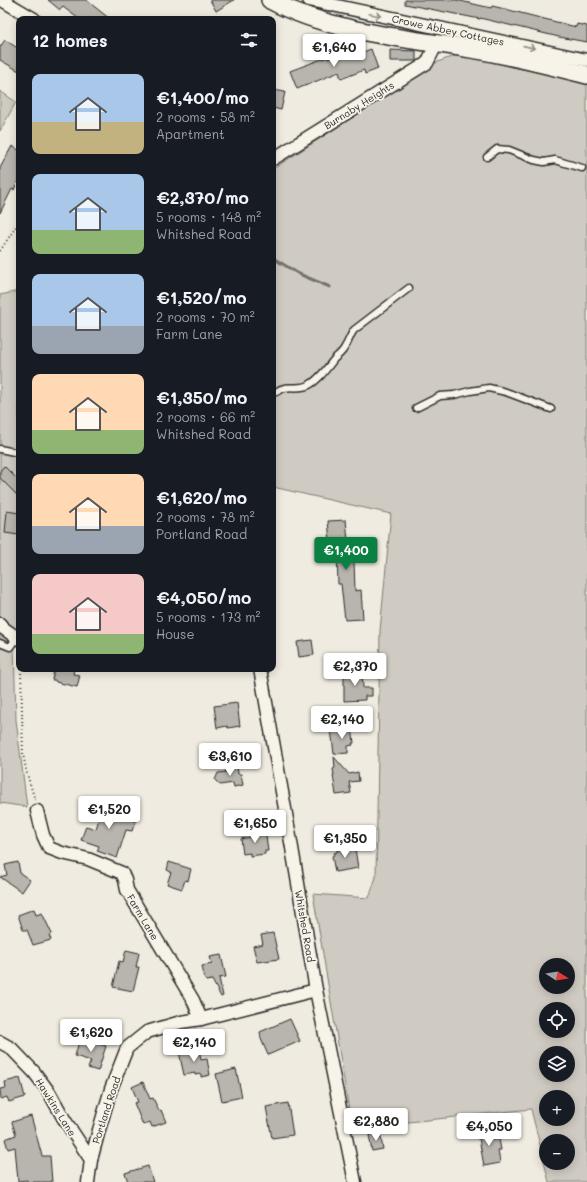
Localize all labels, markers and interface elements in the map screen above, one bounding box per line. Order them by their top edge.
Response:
one-way arrow [368,11,381,19]
street label: Crowe Abbey Cottages [391,11,506,49]
text: 12 homes [32,29,108,51]
icon: filters [238,29,260,51]
pin: €1,640 [301,34,367,68]
text: €1,640 [312,38,356,55]
one-way arrow [522,43,535,51]
street label: Burnaby Heights [321,78,397,132]
text: €1,400/mo [156,86,249,108]
icon: home [64,90,112,138]
text: 2 rooms · 58 m² [156,108,255,125]
text: Apartment [156,125,225,142]
text: €2,370/mo [156,186,249,208]
icon: home [64,190,112,238]
text: 5 rooms · 148 m² [156,208,261,225]
text: Whitshed Road [156,225,251,242]
text: €1,520/mo [156,286,247,308]
icon: home [64,290,112,338]
text: 2 rooms · 70 m² [156,308,255,325]
text: Farm Lane [156,325,223,342]
text: €1,350/mo [156,386,247,408]
icon: home [64,390,112,438]
text: 2 rooms · 66 m² [156,408,255,425]
text: Whitshed Road [156,425,251,442]
text: €1,620/mo [156,486,247,508]
icon: home [64,490,112,538]
text: 2 rooms · 78 m² [156,508,255,525]
text: Portland Road [156,525,247,542]
pin: €1,400 [313,537,379,571]
text: €1,400 [323,541,369,558]
text: €4,050/mo [156,586,251,608]
icon: home [64,590,112,638]
text: 5 rooms · 173 m² [156,608,260,625]
text: House [156,625,194,642]
pin: €2,370 [322,653,388,687]
text: €2,370 [332,657,378,674]
pin: €2,140 [309,706,375,740]
text: €2,140 [320,710,364,727]
pin: €3,610 [197,743,263,777]
text: €3,610 [208,747,252,764]
pin: €1,520 [76,796,142,830]
text: €1,520 [87,800,131,817]
pin: €1,650 [222,810,288,844]
text: €1,650 [233,814,277,831]
pin: €1,350 [312,825,378,859]
text: €1,350 [323,829,367,846]
street label: Whitshed Road [292,889,318,963]
street label: Farm Lane [124,891,162,943]
north arrow [539,958,575,994]
map controls [539,958,575,1170]
button: locate [539,1002,575,1038]
pin: €1,620 [58,1019,124,1053]
text: €1,620 [69,1023,113,1040]
pin: €2,140 [161,1029,227,1063]
text: €2,140 [172,1033,216,1050]
button: layers [539,1046,575,1082]
street label: Portland Road [88,1074,124,1146]
street label: Hawkins Lane [32,1075,80,1139]
button: + [539,1090,575,1126]
pin: €2,880 [343,1108,409,1142]
text: €2,880 [353,1112,399,1129]
pin: €4,050 [456,1113,522,1147]
text: €4,050 [465,1117,513,1134]
button: − [539,1134,575,1170]

